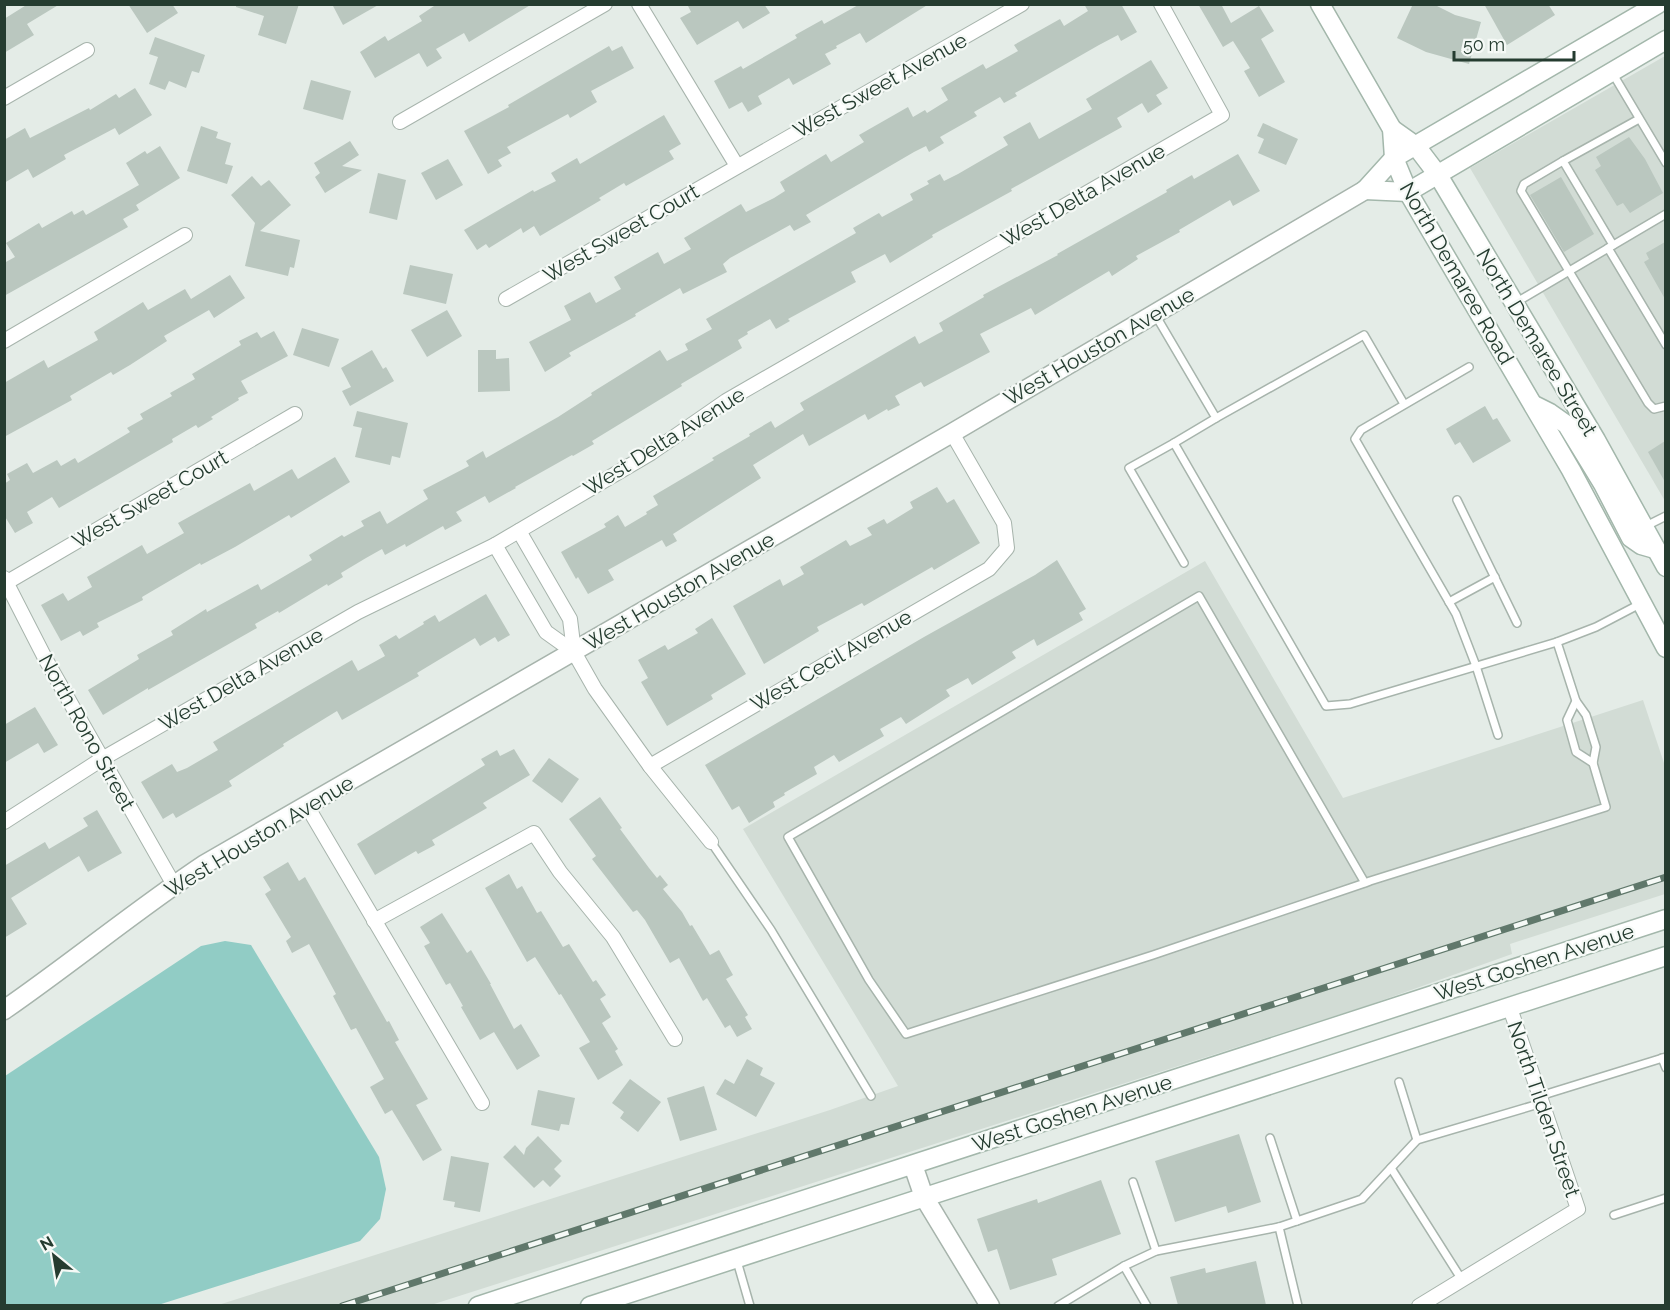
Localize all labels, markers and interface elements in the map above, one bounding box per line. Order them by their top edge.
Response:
scale bar [1454,24,1574,62]
street label: West Sweet Avenue [789,27,971,143]
text: 50 m [1463,34,1505,55]
street label: West Delta Avenue [996,138,1170,252]
street label: West Sweet Court [539,178,703,288]
street label: North Demaree Road [1395,178,1519,368]
street label: North Demaree Street [1471,244,1603,440]
street label: West Houston Avenue [999,281,1199,411]
street label: West Delta Avenue [579,381,749,501]
street label: West Sweet Court [68,444,232,554]
street label: West Houston Avenue [579,526,779,656]
street label: West Cecil Avenue [746,604,916,716]
street label: West Delta Avenue [154,622,328,736]
street label: North Rono Street [34,650,140,814]
street label: West Houston Avenue [160,770,358,902]
street label: West Goshen Avenue [1431,918,1637,1006]
street label: North Tilden Street [1502,1018,1586,1200]
street label: West Goshen Avenue [969,1069,1175,1157]
north arrow [24,1226,84,1286]
text: N [37,1232,57,1255]

